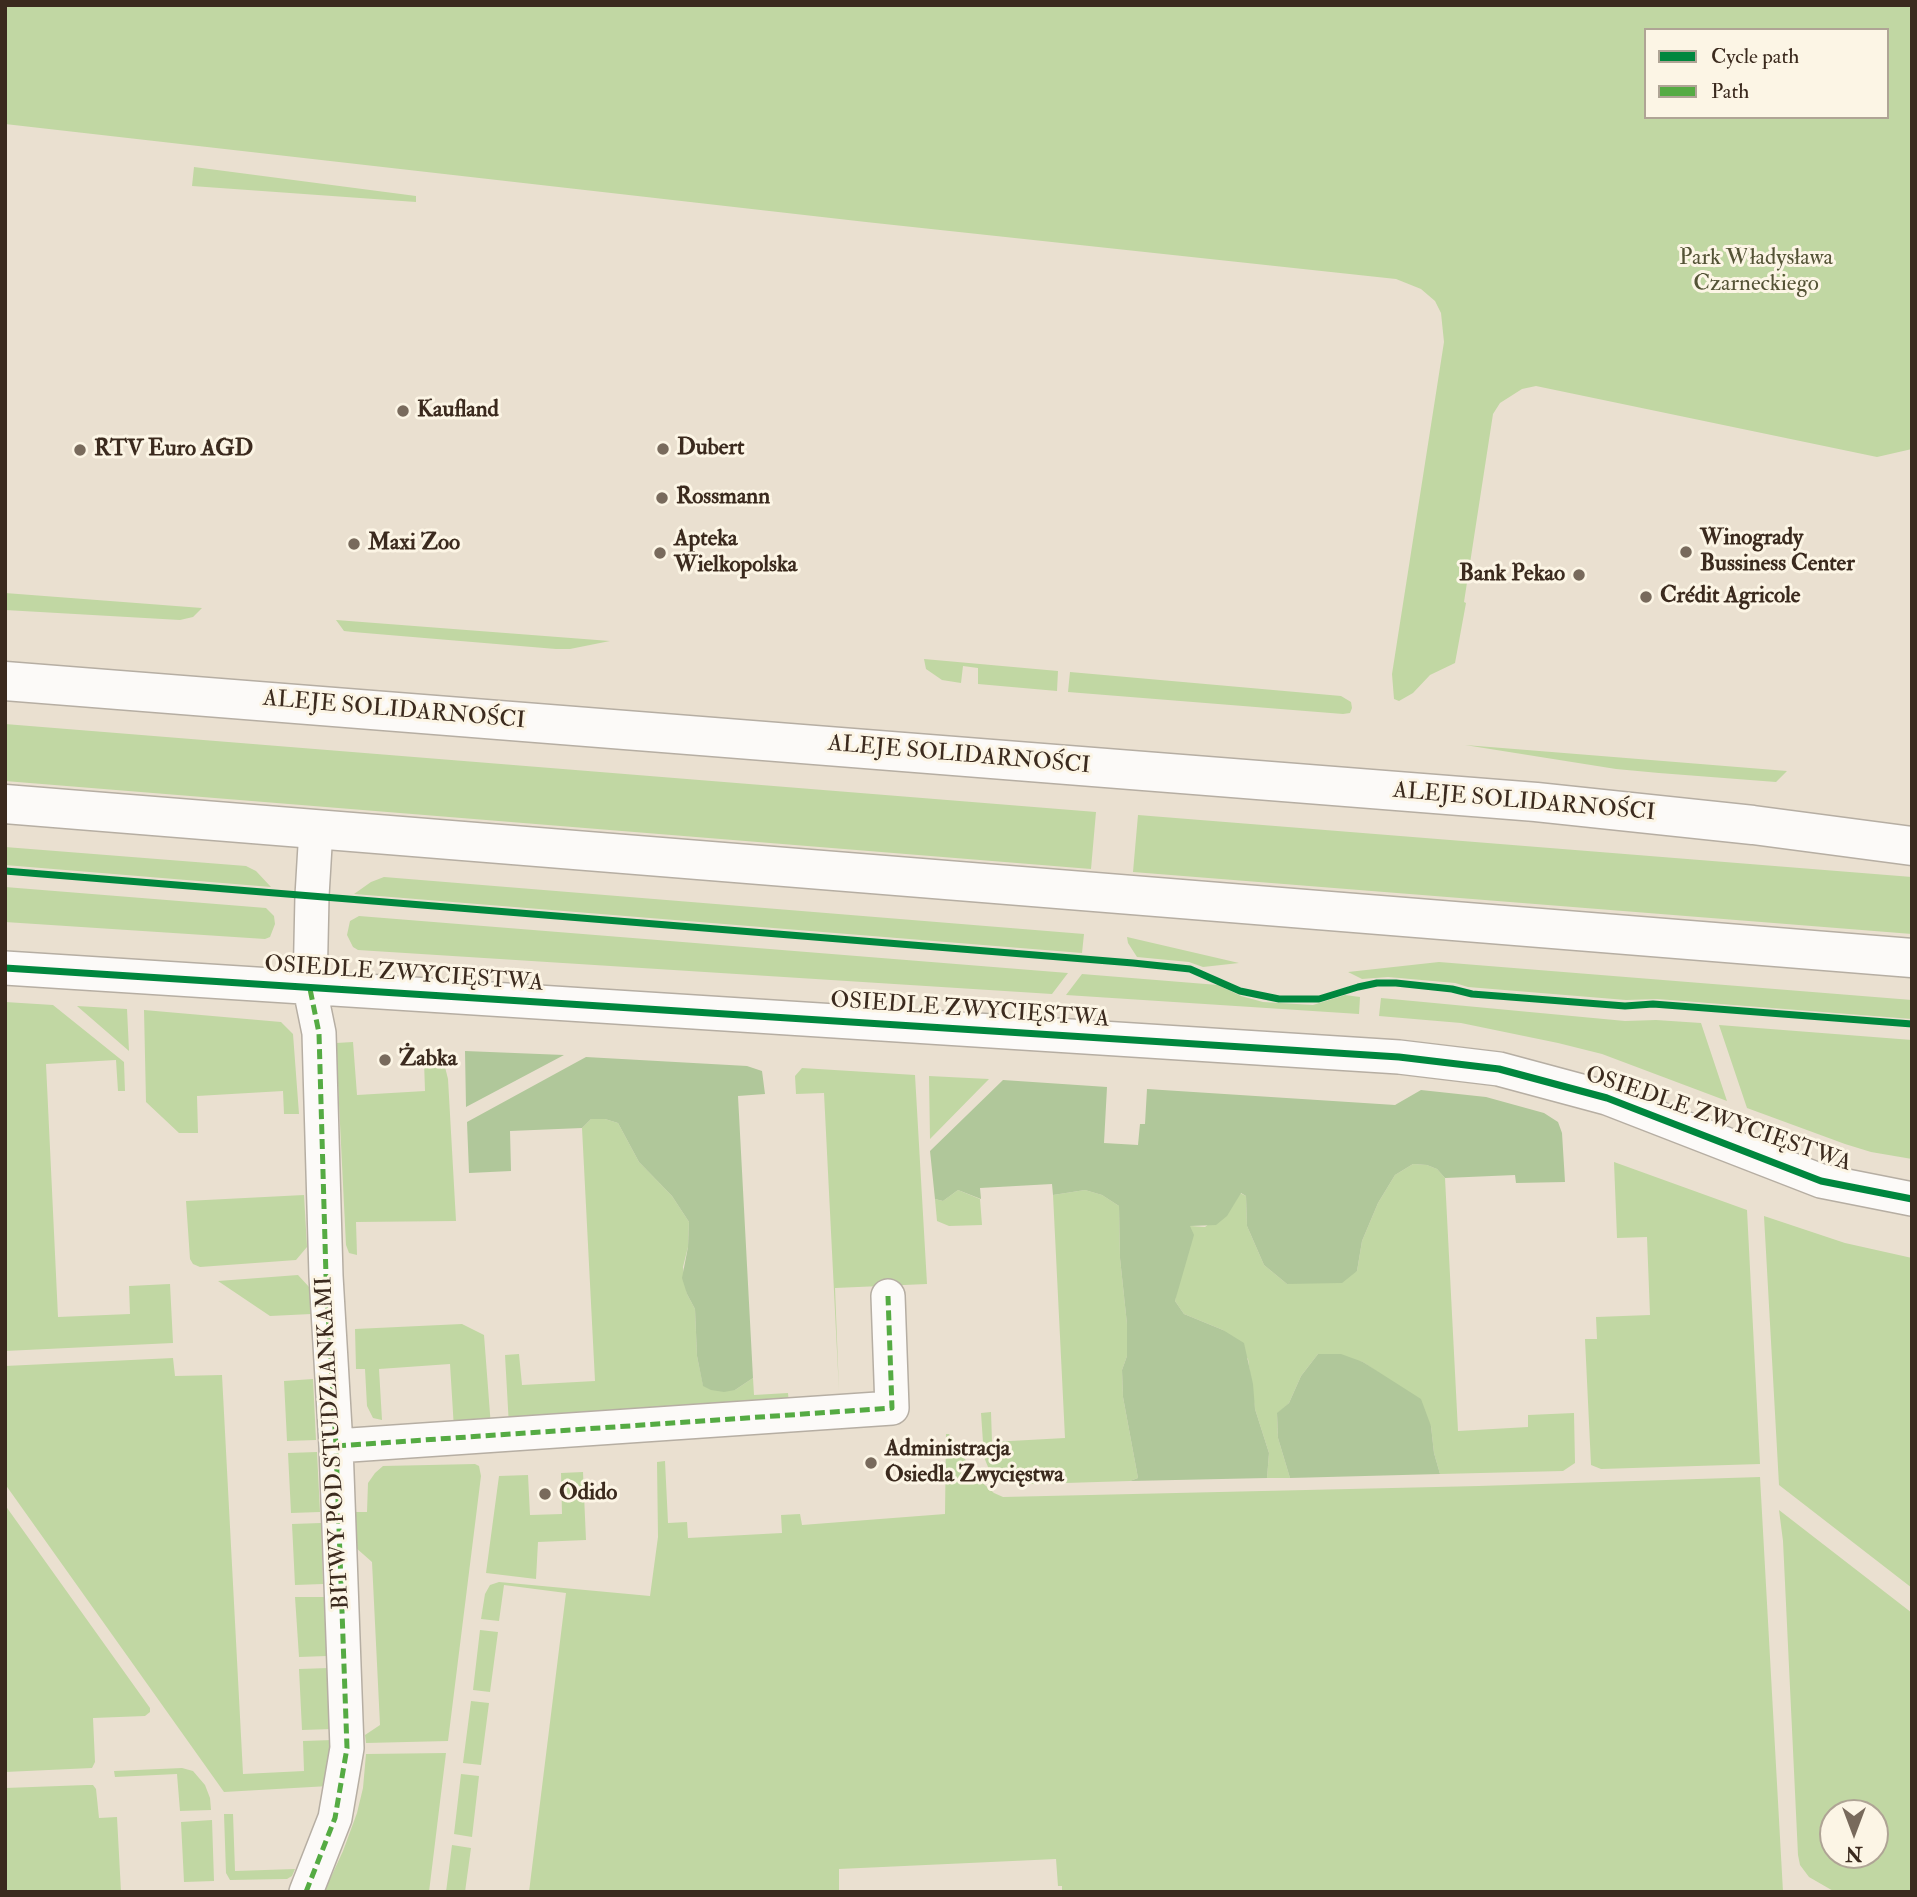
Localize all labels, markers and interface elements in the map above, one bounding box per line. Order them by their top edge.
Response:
legend [1644,28,1889,119]
text: Cycle path [1711,43,1799,70]
text: Path [1711,78,1749,105]
park label: Park Władysława Czarneckiego [1679,245,1833,299]
place label: Kaufland [417,397,499,425]
marker: Kaufland [395,403,411,419]
place label: Dubert [677,435,744,463]
place label: RTV Euro AGD [94,436,253,464]
marker: Dubert [655,441,671,457]
marker: RTV Euro AGD [72,442,88,458]
place label: Rossmann [676,484,770,512]
marker: Rossmann [654,490,670,506]
place label: Winogrady Bussiness Center [1700,525,1855,579]
place label: Apteka Wielkopolska [674,526,797,580]
place label: Maxi Zoo [368,530,460,558]
marker: Maxi Zoo [346,536,362,552]
marker: Winogrady Bussiness Center [1678,544,1694,560]
marker: Apteka Wielkopolska [652,545,668,561]
place label: Bank Pekao [1459,561,1565,589]
marker: Bank Pekao [1571,567,1587,583]
place label: Crédit Agricole [1660,583,1800,611]
marker: Crédit Agricole [1638,589,1654,605]
street label: ALEJE SOLIDARNOŚCI [262,686,526,736]
street label: ALEJE SOLIDARNOŚCI [827,731,1091,781]
street label: ALEJE SOLIDARNOŚCI [1392,778,1656,828]
street label: OSIEDLE ZWYCIĘSTWA [264,951,544,999]
street label: OSIEDLE ZWYCIĘSTWA [830,987,1110,1035]
place label: Żabka [399,1046,457,1074]
marker: Żabka [377,1052,393,1068]
street label: OSIEDLE ZWYCIĘSTWA [1581,1061,1855,1179]
street label: BITWY POD STUDZIANKAMI [311,1276,357,1610]
place label: Administracja Osiedla Zwycięstwa [885,1436,1064,1490]
marker: Administracja Osiedla Zwycięstwa [863,1455,879,1471]
place label: Odido [559,1480,617,1508]
marker: Odido [537,1486,553,1502]
north arrow [1819,1799,1889,1869]
text: N [1846,1841,1863,1865]

